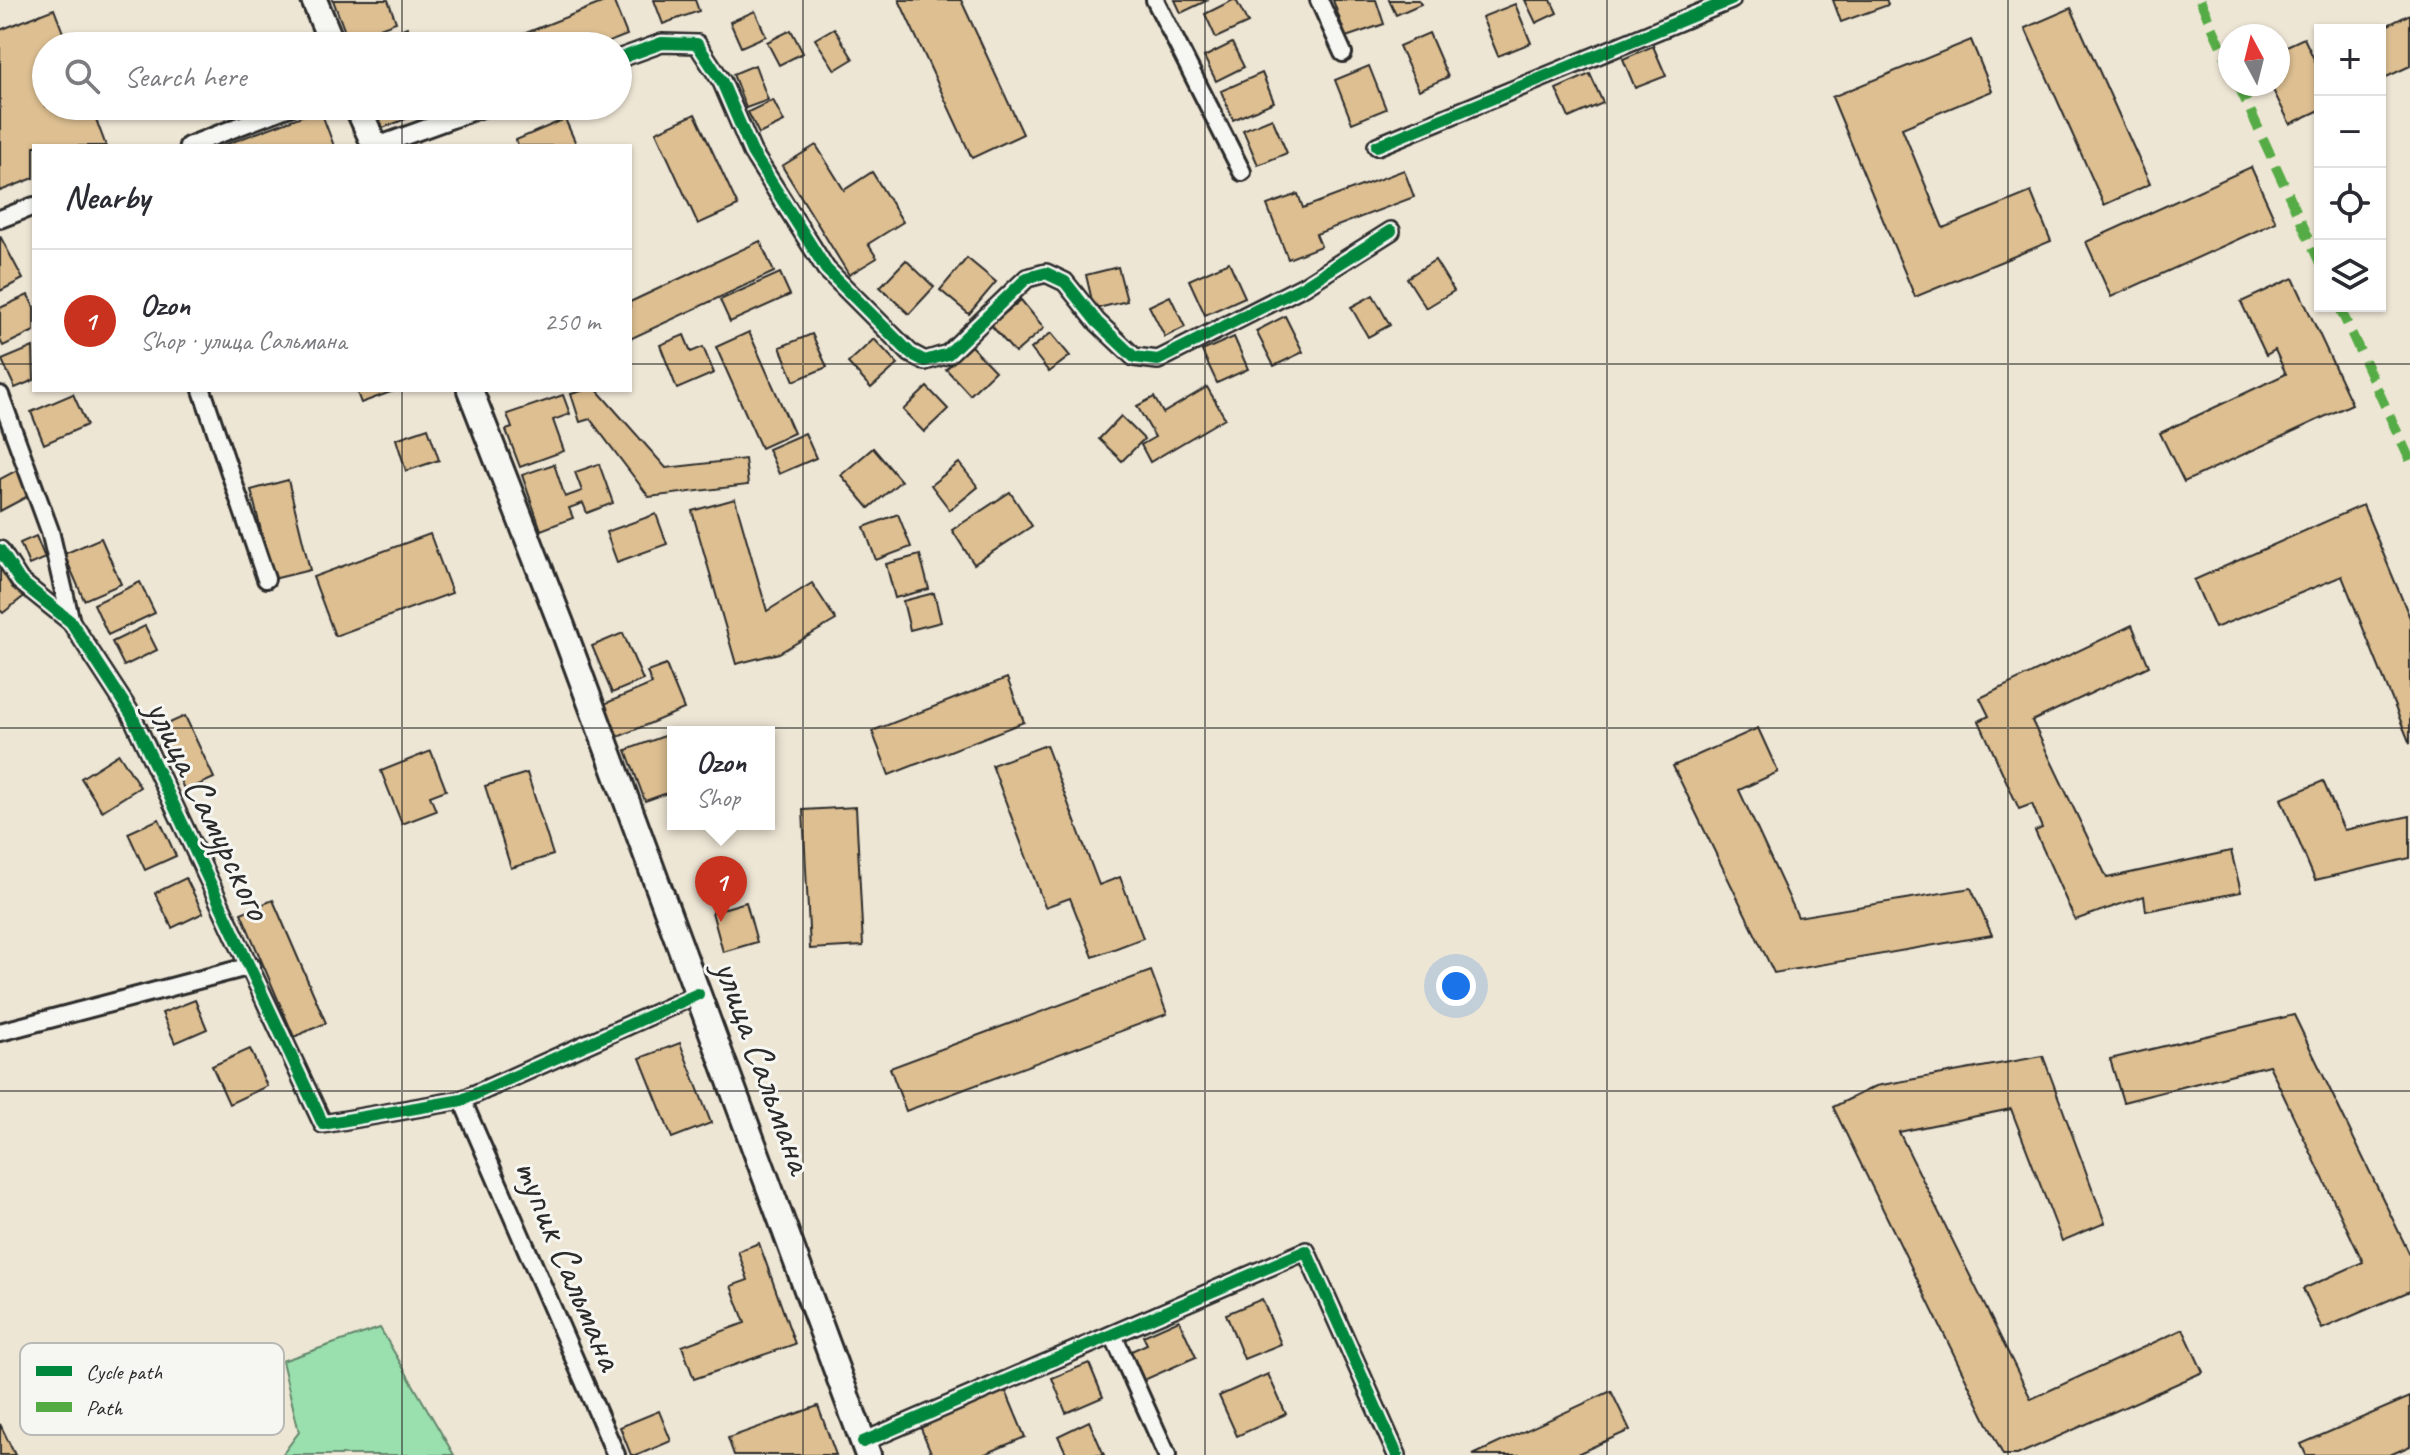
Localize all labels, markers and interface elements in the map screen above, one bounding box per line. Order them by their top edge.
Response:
north arrow [2218,24,2290,96]
map controls [2314,24,2386,312]
button: + [2314,24,2386,96]
search box [32,32,632,120]
icon: search [60,54,104,98]
text: Search here [124,57,246,95]
button: − [2314,96,2386,168]
button: locate [2314,168,2386,240]
text: Nearby [64,175,150,218]
button: layers [2314,240,2386,312]
text: Ozon [140,286,190,324]
text: 1 [84,305,96,338]
text: 250 m [544,305,600,338]
text: Shop · улица Сальмана [140,324,346,357]
street label: улица Самурского [133,689,285,929]
popup [667,726,775,830]
text: Ozon [696,743,746,781]
text: Shop [696,781,740,814]
pin: 1 [695,856,747,922]
street label: улица Сальмана [702,951,827,1183]
your location [1436,966,1476,1006]
street label: тупик Сальмана [502,1151,637,1380]
legend [20,1343,284,1435]
text: Cycle path [86,1358,163,1386]
text: Path [86,1394,123,1422]

